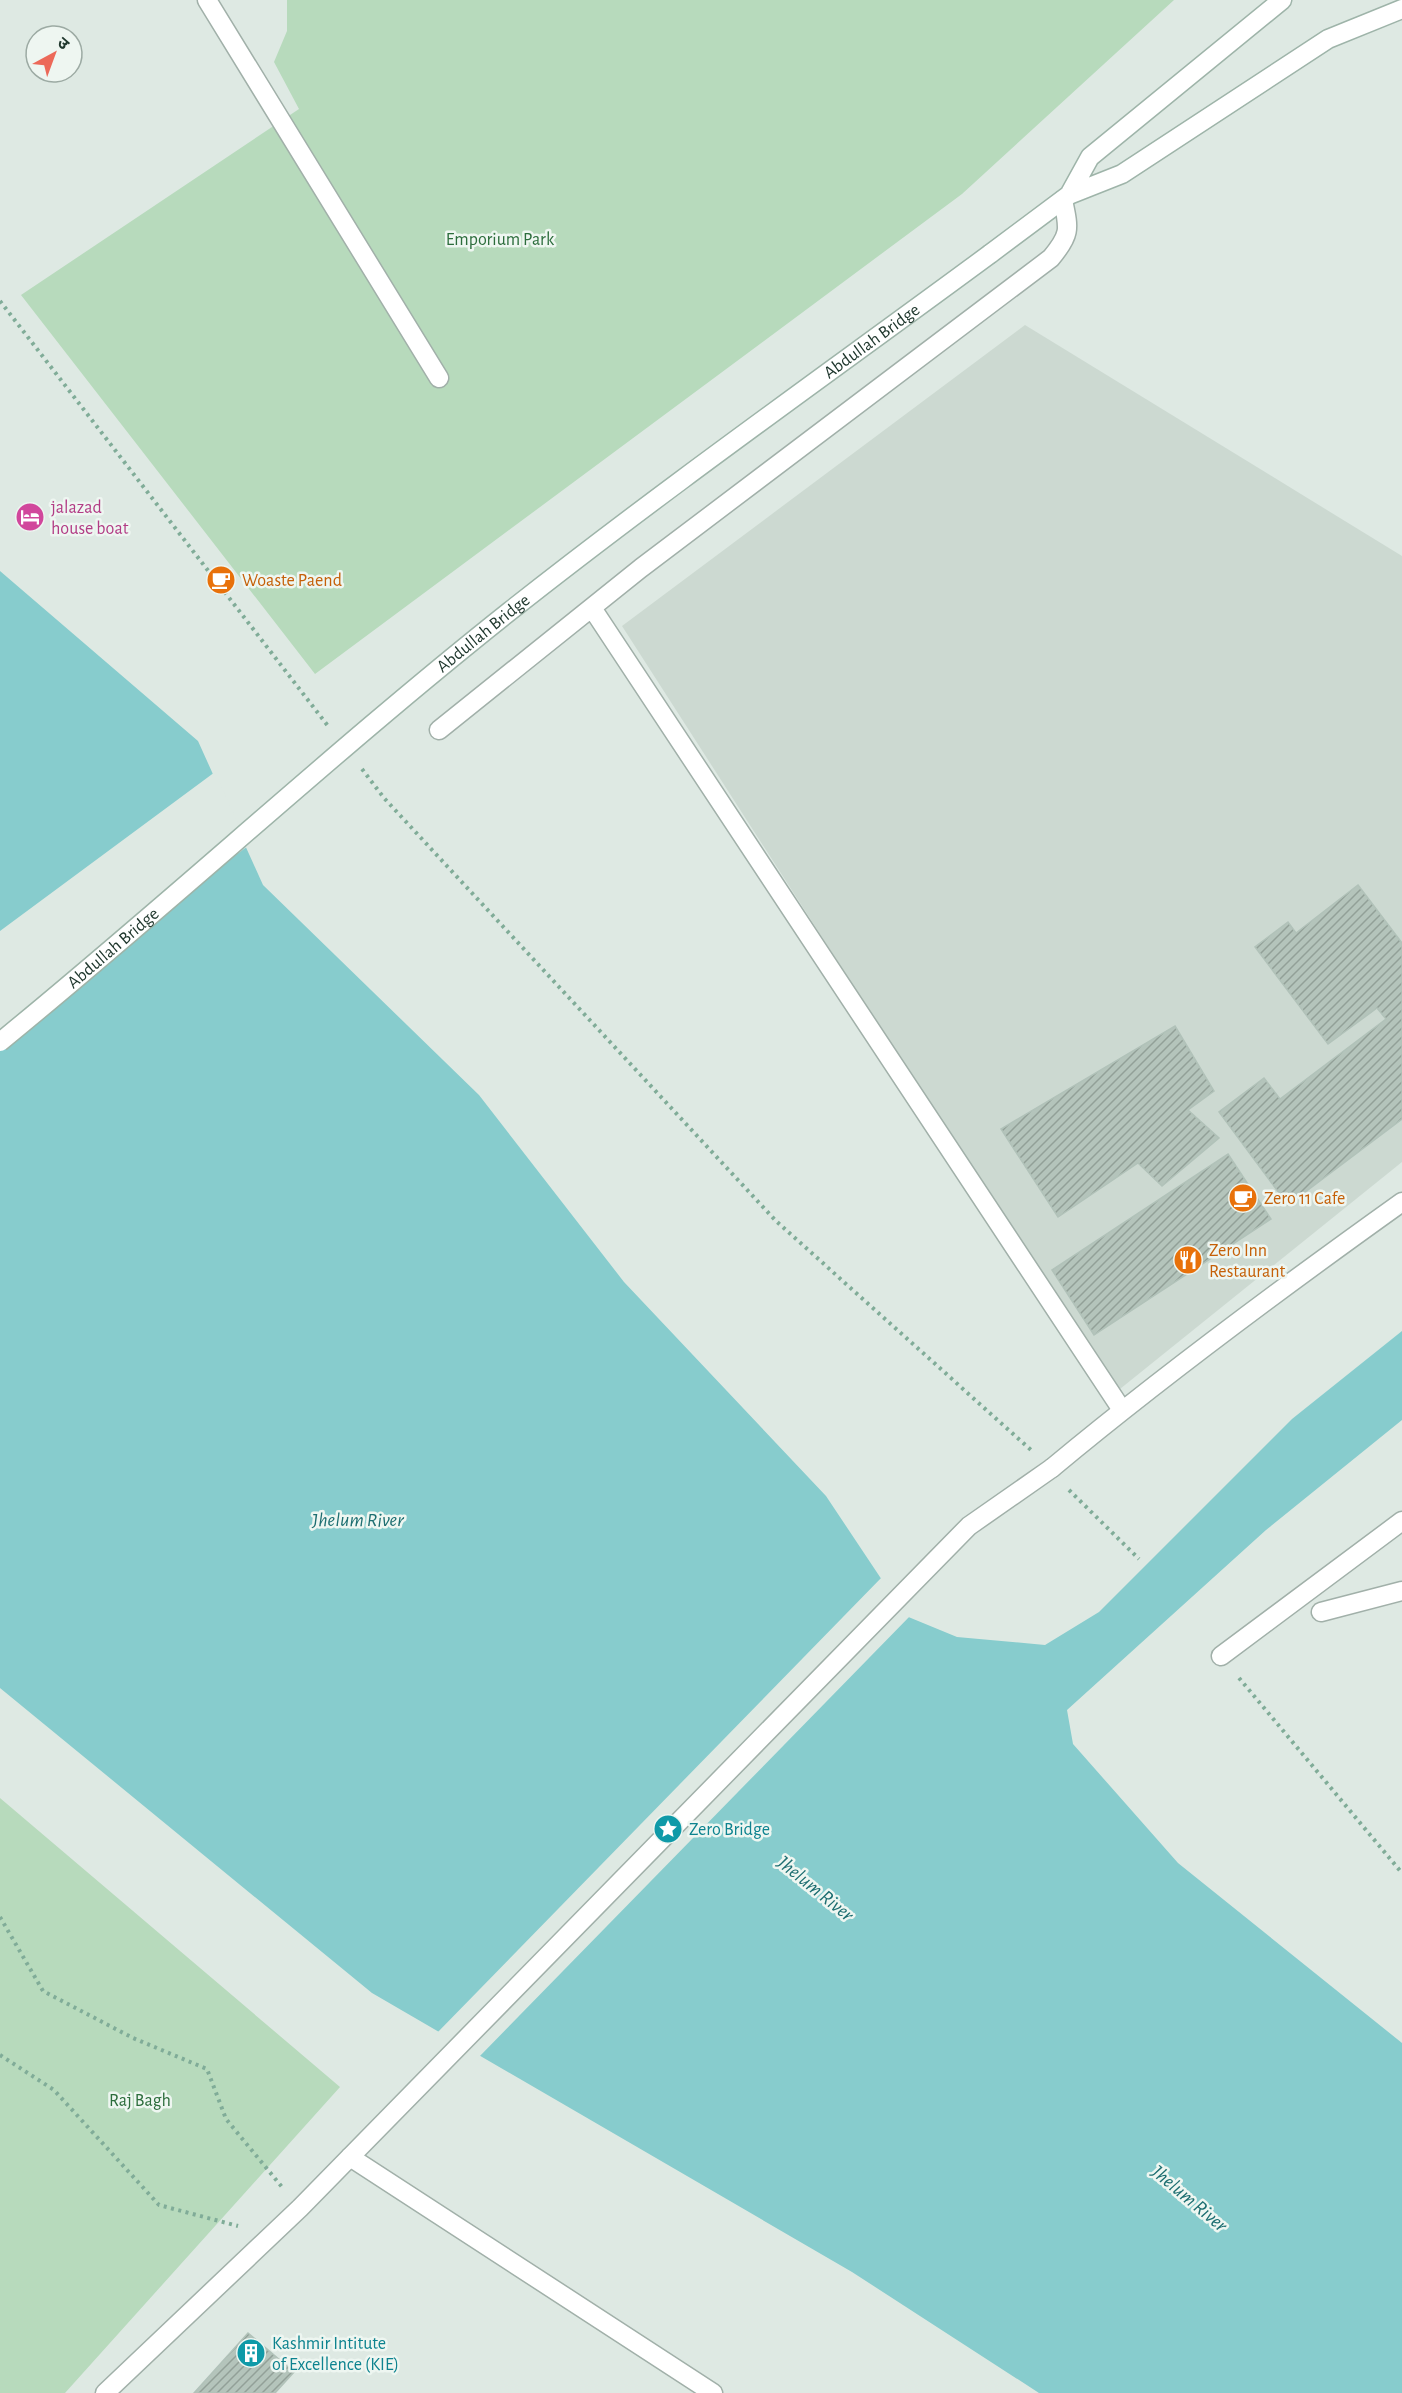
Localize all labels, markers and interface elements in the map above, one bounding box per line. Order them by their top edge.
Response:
north arrow [24,24,84,84]
text: उ [54,34,72,53]
park label: Emporium Park [446,231,555,249]
street label: Abdullah Bridge [821,301,923,382]
place label: jalazad house boat [51,499,129,538]
hotel icon: jalazad house boat [14,501,46,533]
cafe icon: Woaste Paend [205,564,237,596]
place label: Woaste Paend [242,572,342,590]
street label: Abdullah Bridge [434,591,534,676]
street label: Abdullah Bridge [64,905,163,992]
cafe icon: Zero 11 Cafe [1227,1182,1259,1214]
place label: Zero 11 Cafe [1264,1190,1345,1208]
place label: Zero Inn Restaurant [1209,1242,1285,1281]
restaurant icon: Zero Inn Restaurant [1172,1244,1204,1276]
water label: Jhelum River [311,1510,404,1530]
place icon: Zero Bridge [652,1813,684,1845]
place label: Zero Bridge [689,1821,770,1839]
water label: Jhelum River [773,1852,858,1926]
park label: Raj Bagh [109,2092,171,2110]
water label: Jhelum River [1147,2161,1231,2236]
place label: Kashmir Intitute of Excellence (KIE) [272,2335,399,2374]
building icon: Kashmir Intitute of Excellence (KIE) [235,2337,267,2369]

